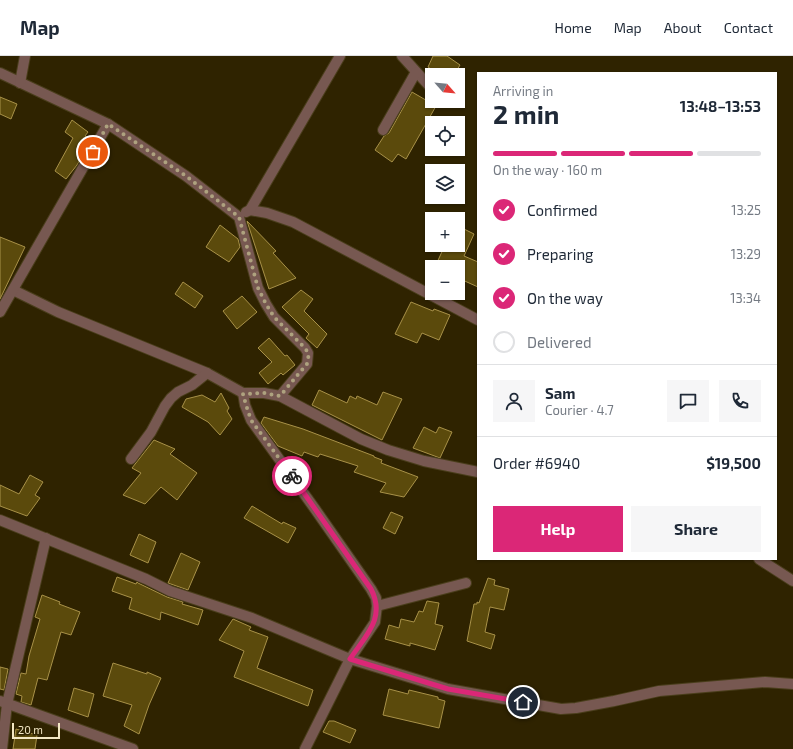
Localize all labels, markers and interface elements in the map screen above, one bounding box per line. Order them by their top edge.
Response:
text: Map [20,16,60,39]
text: Home [555,19,592,36]
text: Map [614,19,642,36]
text: About [664,19,702,36]
text: Contact [724,19,773,36]
north arrow [425,68,465,108]
map controls [425,68,465,300]
text: Arriving in [493,83,553,99]
text: 13:48–13:53 [680,97,761,115]
text: 2 min [493,98,559,129]
button: locate [425,116,465,156]
pin [76,135,110,169]
icon: bag [82,141,104,163]
text: On the way · 160 m [493,162,602,178]
button: layers [425,164,465,204]
icon: check [493,199,515,221]
text: Confirmed [527,201,598,219]
text: 13:25 [731,202,761,218]
button: + [425,212,465,252]
icon: check [493,243,515,265]
text: Preparing [527,245,593,263]
text: 13:29 [731,246,761,262]
button: − [425,260,465,300]
icon: check [493,287,515,309]
text: On the way [527,289,603,307]
text: 13:34 [730,290,761,306]
text: Delivered [527,333,592,351]
button: person [493,380,535,422]
button: chat [667,380,709,422]
button: phone [719,380,761,422]
text: Sam [545,384,576,402]
text: Courier · 4.7 [545,402,614,418]
text: Order #6940 [493,454,580,472]
text: $19,500 [706,454,761,472]
courier [272,456,312,496]
icon: bike [281,465,303,487]
button: Help [493,506,623,552]
button: Share [631,506,761,552]
pin [506,685,540,719]
icon: home [512,691,534,713]
scale bar [12,721,60,740]
text: 20 m [18,723,43,736]

